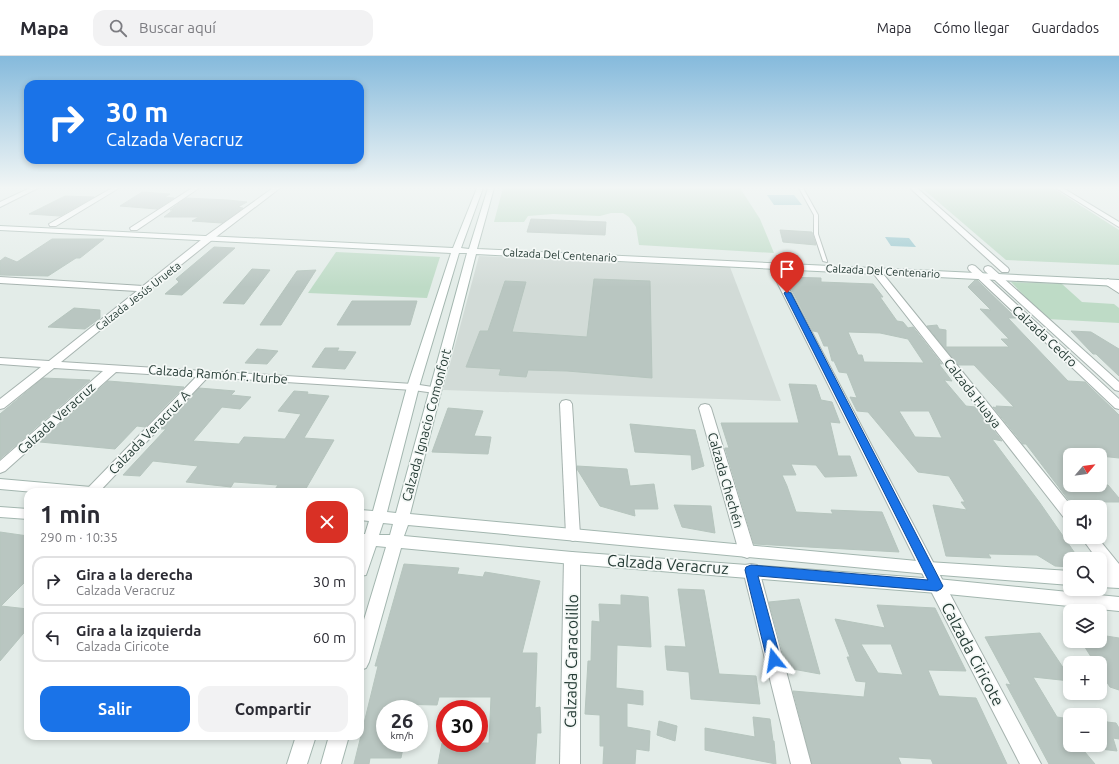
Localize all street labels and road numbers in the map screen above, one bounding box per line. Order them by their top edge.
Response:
street label: Calzada Del Centenario [502,246,618,264]
street label: Calzada Jesús Urueta [93,259,183,333]
street label: Calzada Del Centenario [825,262,941,280]
street label: Calzada Cedro [1010,302,1080,370]
street label: Calzada Ignacio Comonfort [399,347,453,503]
street label: Calzada Huaya [942,356,1004,430]
street label: Calzada Ramón F. Iturbe [148,362,288,386]
street label: Calzada Veracruz [15,380,97,456]
street label: Calzada Veracruz A [106,387,193,477]
street label: Calzada Chechén [706,431,746,529]
street label: Calzada Veracruz [607,551,729,577]
street label: Calzada Caracolillo [561,594,581,728]
street label: Calzada Ciricote [938,599,1008,709]

